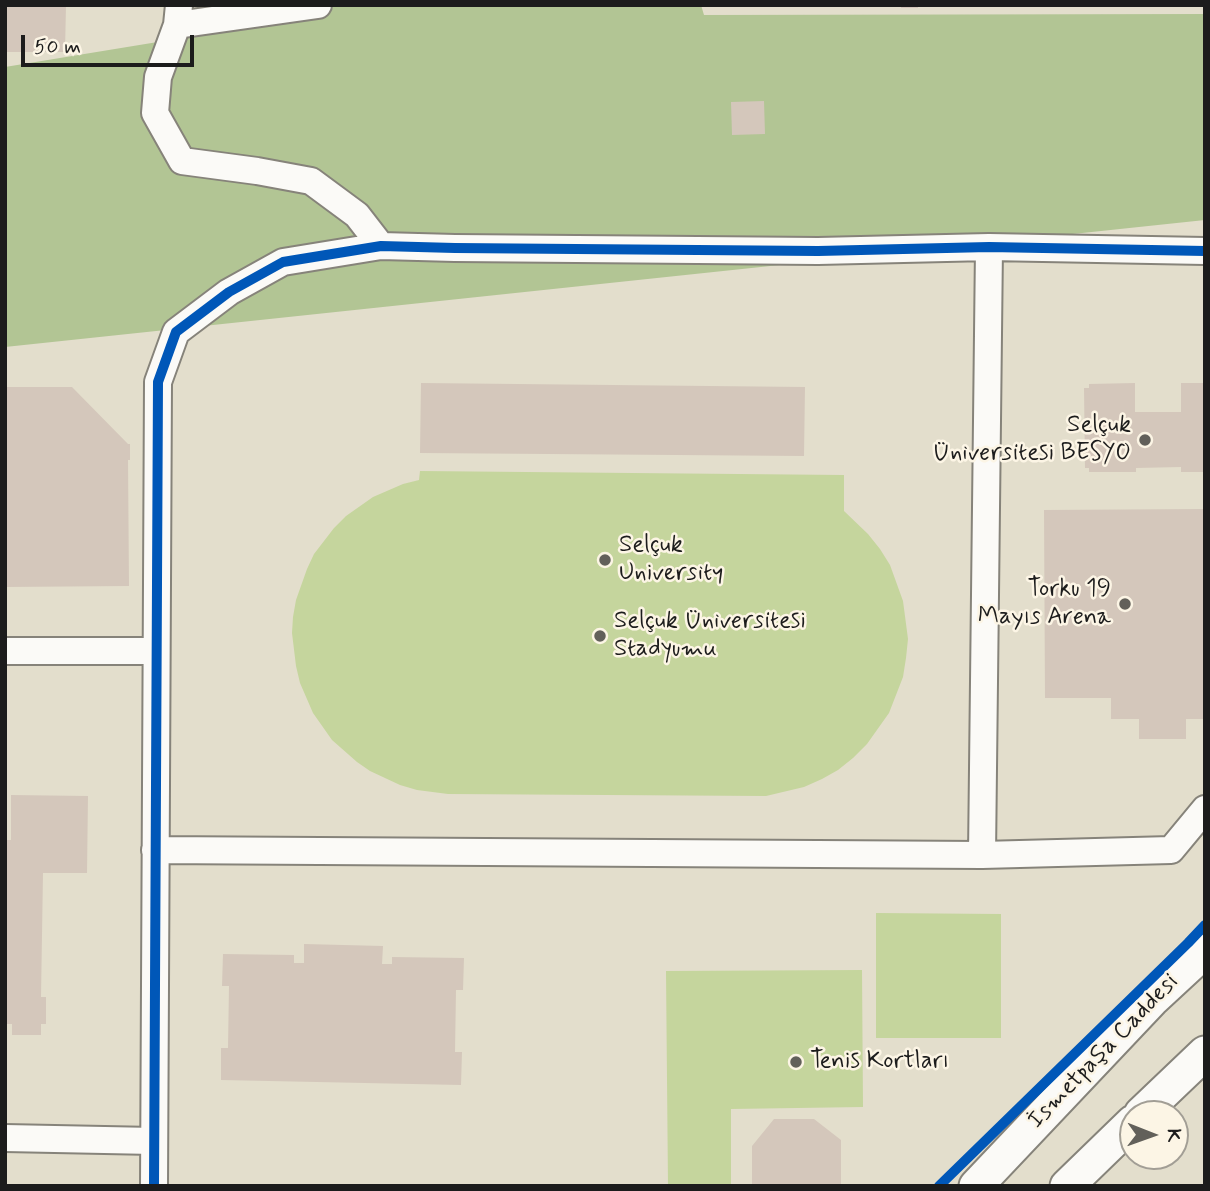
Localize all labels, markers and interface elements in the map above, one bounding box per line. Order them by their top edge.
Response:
scale bar [24,21,198,65]
text: 50 m [34,33,81,61]
place label: Selçuk Üniversitesi BESYO [933,412,1131,468]
marker: Selçuk Üniversitesi BESYO [1137,432,1153,448]
place label: Selçuk University [619,532,723,588]
marker: Selçuk University [597,552,613,568]
place label: Torku 19 Mayıs Arena [978,576,1111,632]
marker: Torku 19 Mayıs Arena [1117,596,1133,612]
place label: Selçuk Üniversitesi Stadyumu [614,608,806,664]
marker: Selçuk Üniversitesi Stadyumu [592,628,608,644]
street label: İsmetpaşa Caddesi [1023,968,1185,1136]
place label: Tenis Kortları [810,1048,949,1076]
marker: Tenis Kortları [788,1054,804,1070]
north arrow [1119,1100,1189,1170]
text: K [1161,1128,1186,1142]

